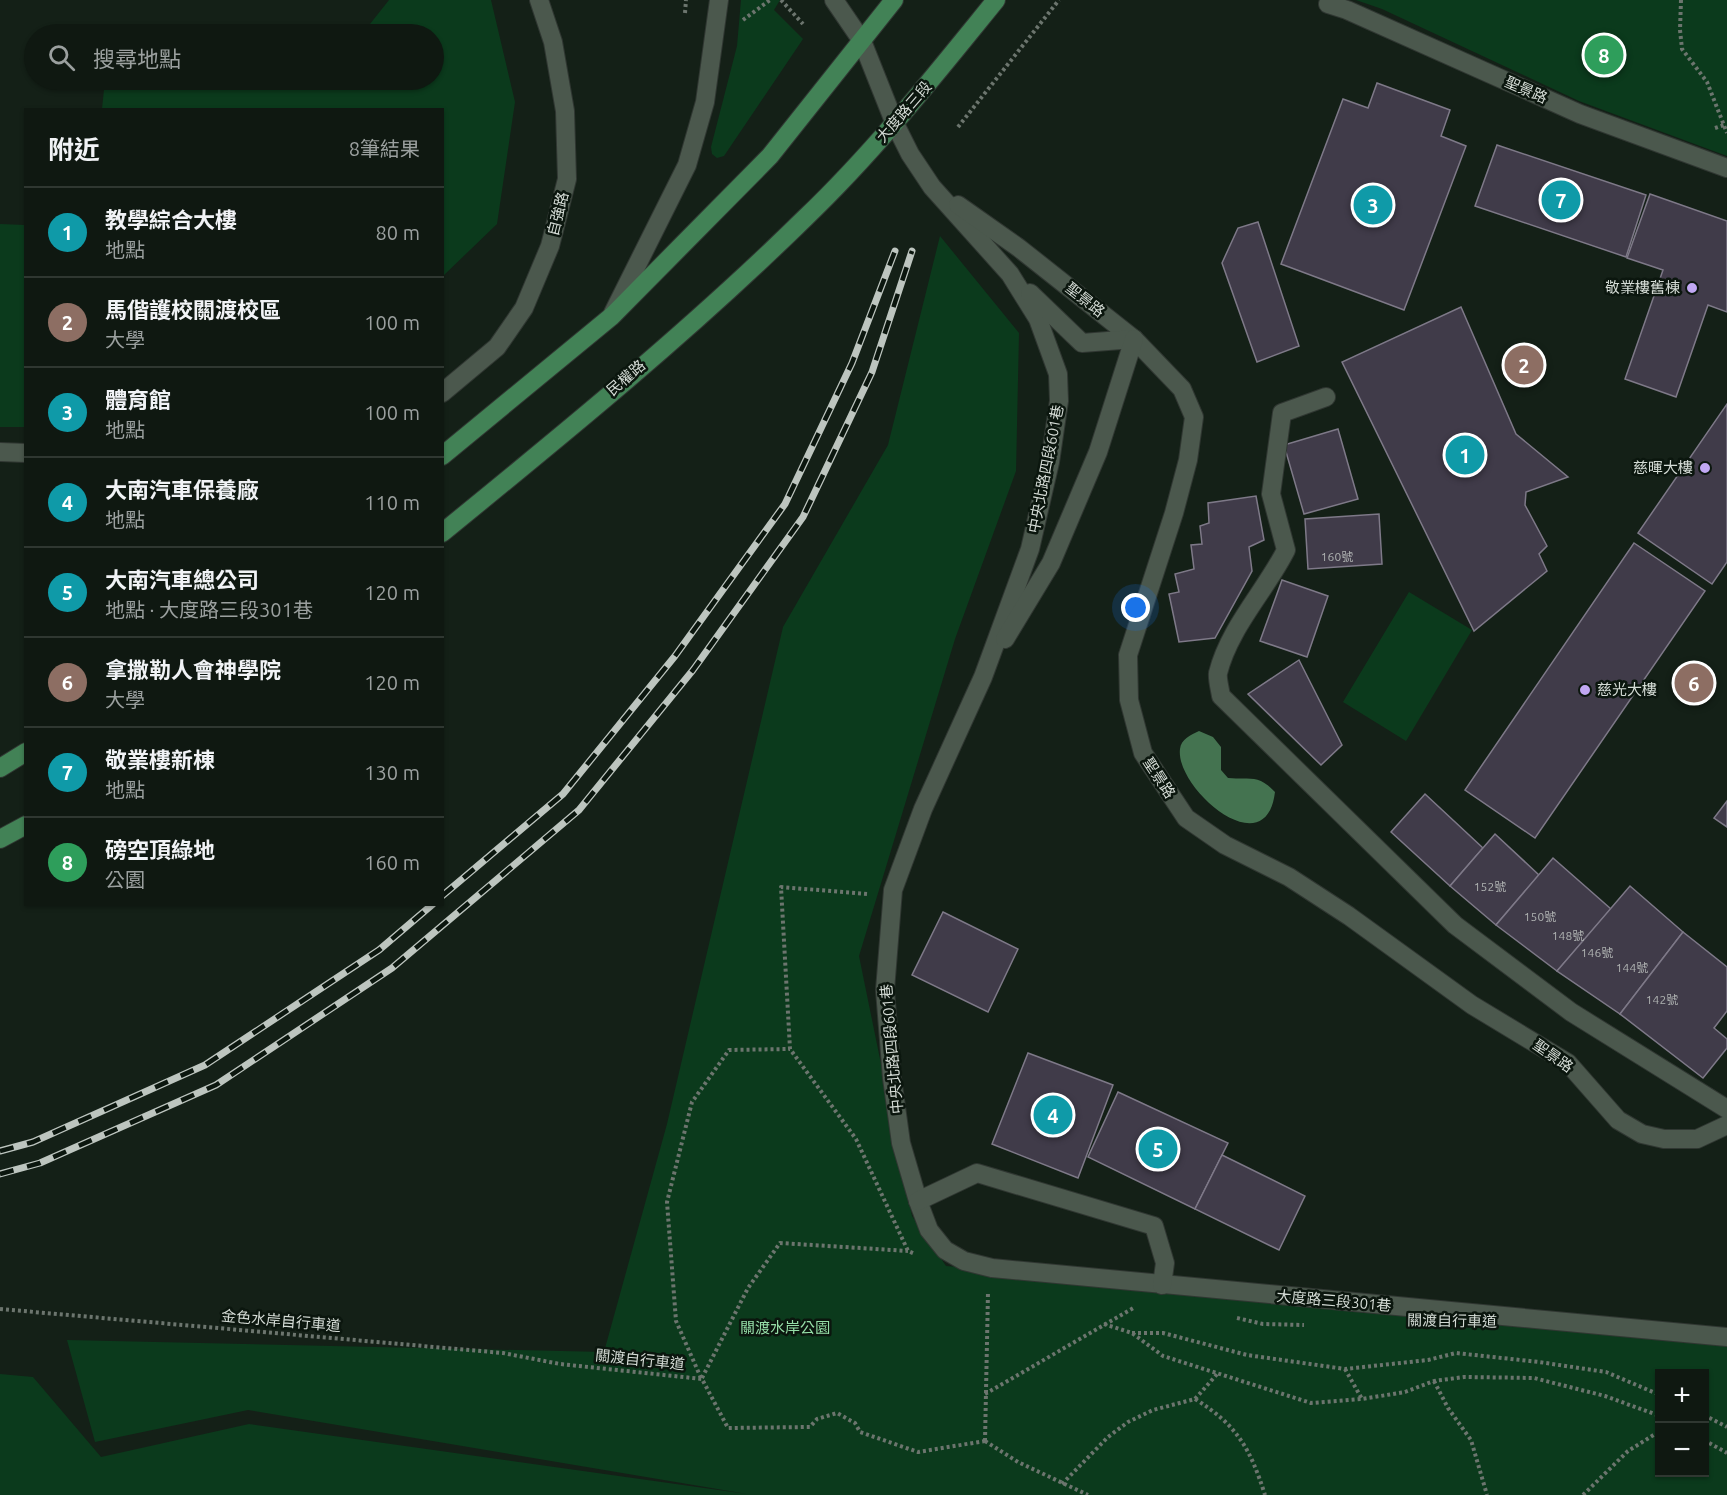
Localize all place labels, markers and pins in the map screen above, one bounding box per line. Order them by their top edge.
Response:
pin: 8 [1584,32,1624,78]
pin: 7 [1542,178,1580,222]
pin: 3 [1354,182,1392,228]
place label: 敬業樓舊棟 [1605,279,1680,296]
marker: 敬業樓舊棟 [1685,281,1699,295]
pin: 2 [1504,342,1544,388]
pin: 1 [1446,432,1484,478]
place label: 慈暉大樓 [1633,459,1693,476]
marker: 慈暉大樓 [1698,461,1712,475]
pin: 6 [1674,660,1714,706]
place label: 慈光大樓 [1597,681,1657,698]
marker: 慈光大樓 [1578,683,1592,697]
pin: 4 [1034,1092,1072,1138]
pin: 5 [1138,1126,1178,1172]

